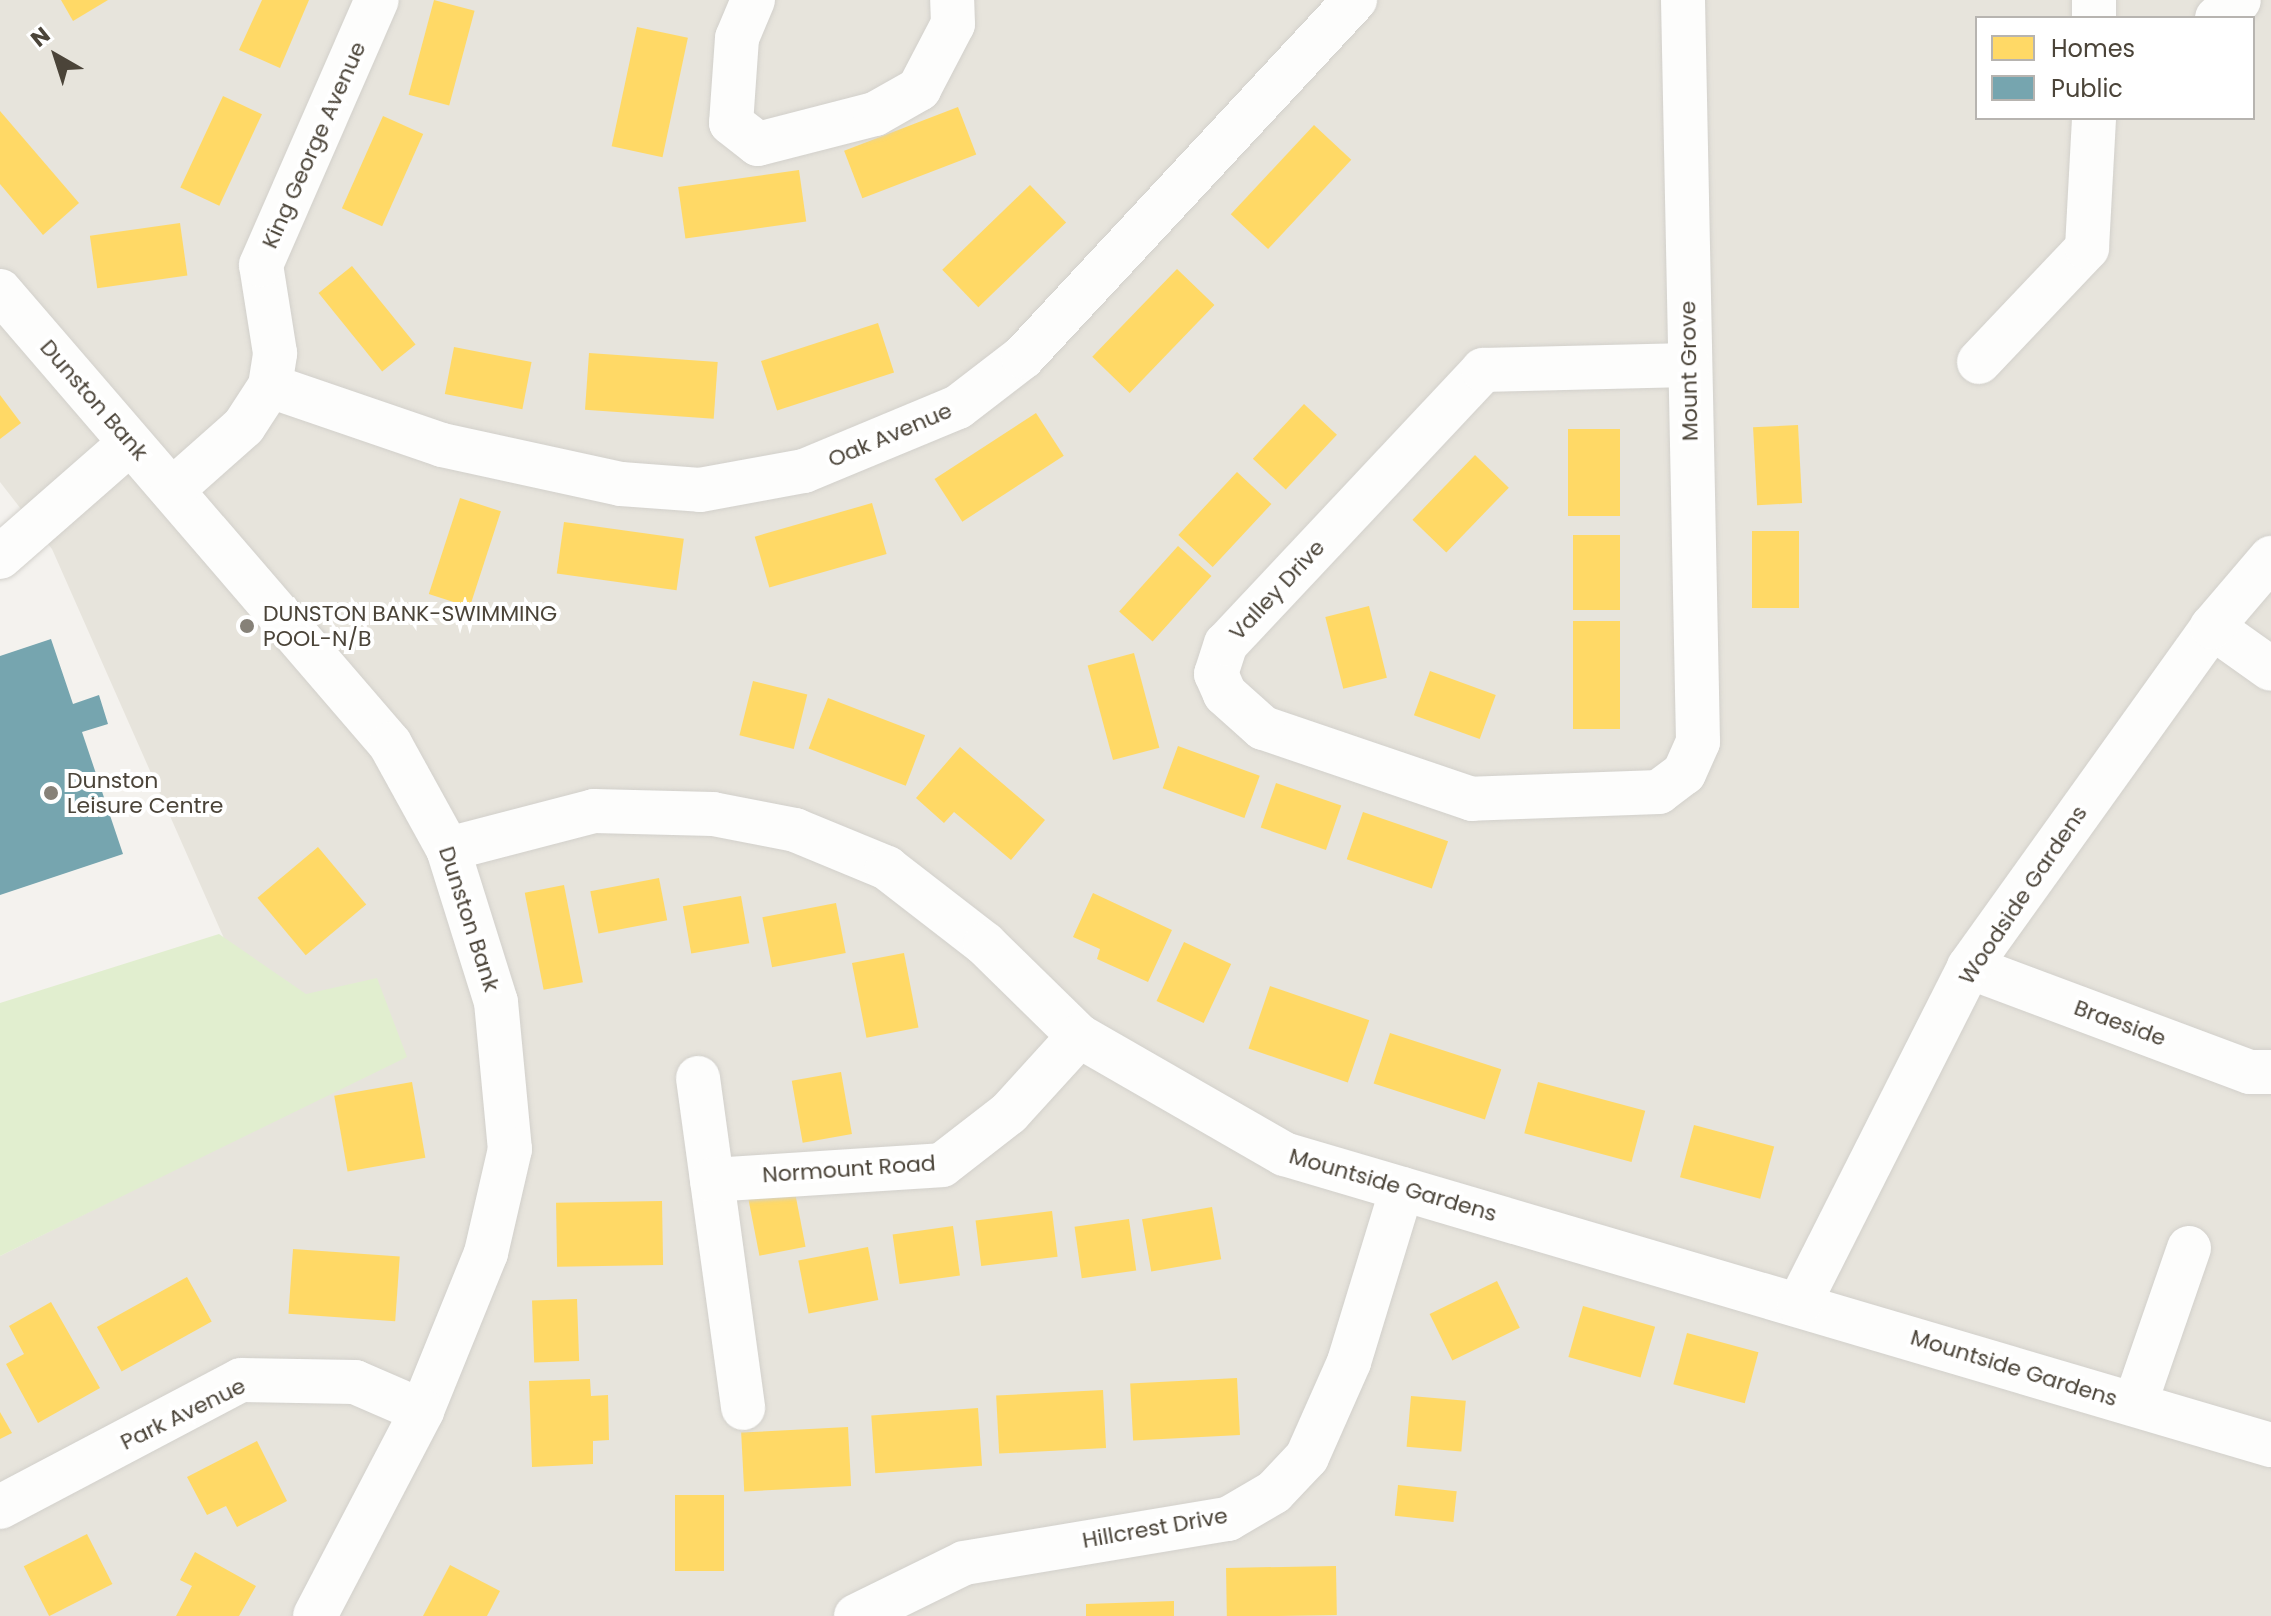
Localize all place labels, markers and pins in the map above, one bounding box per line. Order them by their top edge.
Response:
place label: DUNSTON BANK-SWIMMING POOL-N/B [263,600,557,652]
marker: DUNSTON BANK-SWIMMING POOL-N/B [238,617,256,635]
place label: Dunston Leisure Centre [67,767,223,818]
marker: Dunston Leisure Centre [42,784,60,802]

